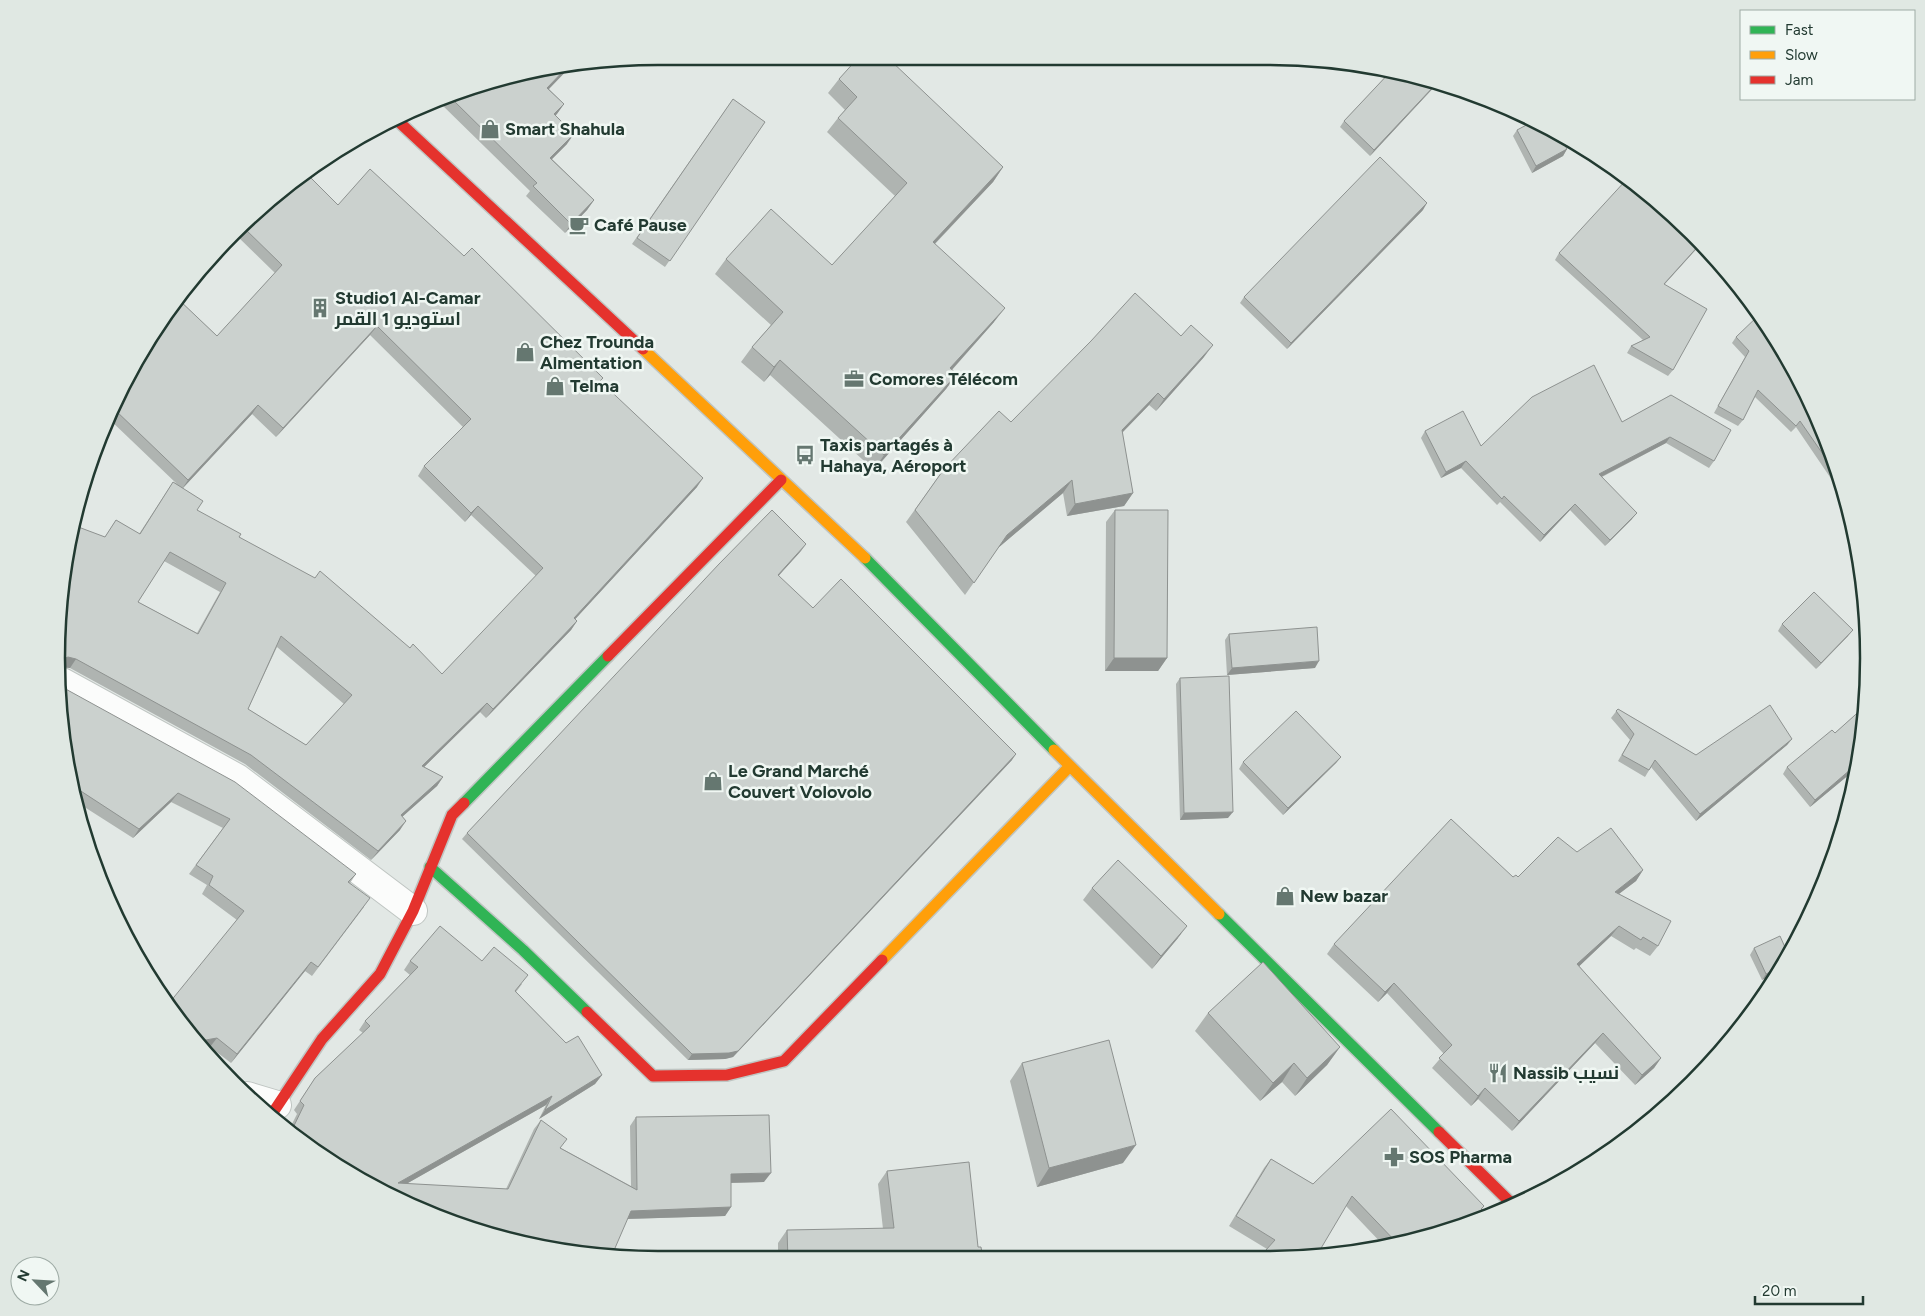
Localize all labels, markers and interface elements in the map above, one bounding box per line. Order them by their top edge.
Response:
legend [1740,10,1915,100]
text: Fast [1785,21,1814,39]
text: Slow [1785,46,1818,64]
text: Jam [1785,71,1813,89]
shop icon: Smart Shahula [479,118,501,140]
place label: Smart Shahula [505,118,625,140]
cafe icon: Café Pause [568,214,590,236]
place label: Café Pause [594,214,687,236]
place label: Studio1 Al-Camar استوديو 1 القمر [334,287,481,330]
building icon: Studio1 Al-Camar استوديو 1 القمر [309,297,331,319]
place label: Chez Trounda Almentation [540,331,654,374]
shop icon: Chez Trounda Almentation [514,341,536,363]
office icon: Comores Télécom [843,368,865,390]
place label: Comores Télécom [869,368,1018,390]
shop icon: Telma [544,375,566,397]
place label: Telma [570,375,619,397]
place label: Taxis partagés à Hahaya, Aéroport [820,434,967,477]
bus stop icon: Taxis partagés à Hahaya, Aéroport [794,444,816,466]
place label: Le Grand Marché Couvert Volovolo [728,760,872,803]
shop icon: Le Grand Marché Couvert Volovolo [702,770,724,792]
shop icon: New bazar [1274,885,1296,907]
place label: New bazar [1300,885,1388,907]
restaurant icon: Nassib نسيب [1487,1062,1509,1084]
place label: Nassib نسيب [1513,1062,1619,1084]
pharmacy icon: SOS Pharma [1383,1146,1405,1168]
place label: SOS Pharma [1409,1146,1512,1168]
north arrow [10,1256,60,1306]
text: N [14,1267,34,1284]
scale bar [1755,1274,1862,1306]
text: 20 m [1762,1282,1796,1300]

